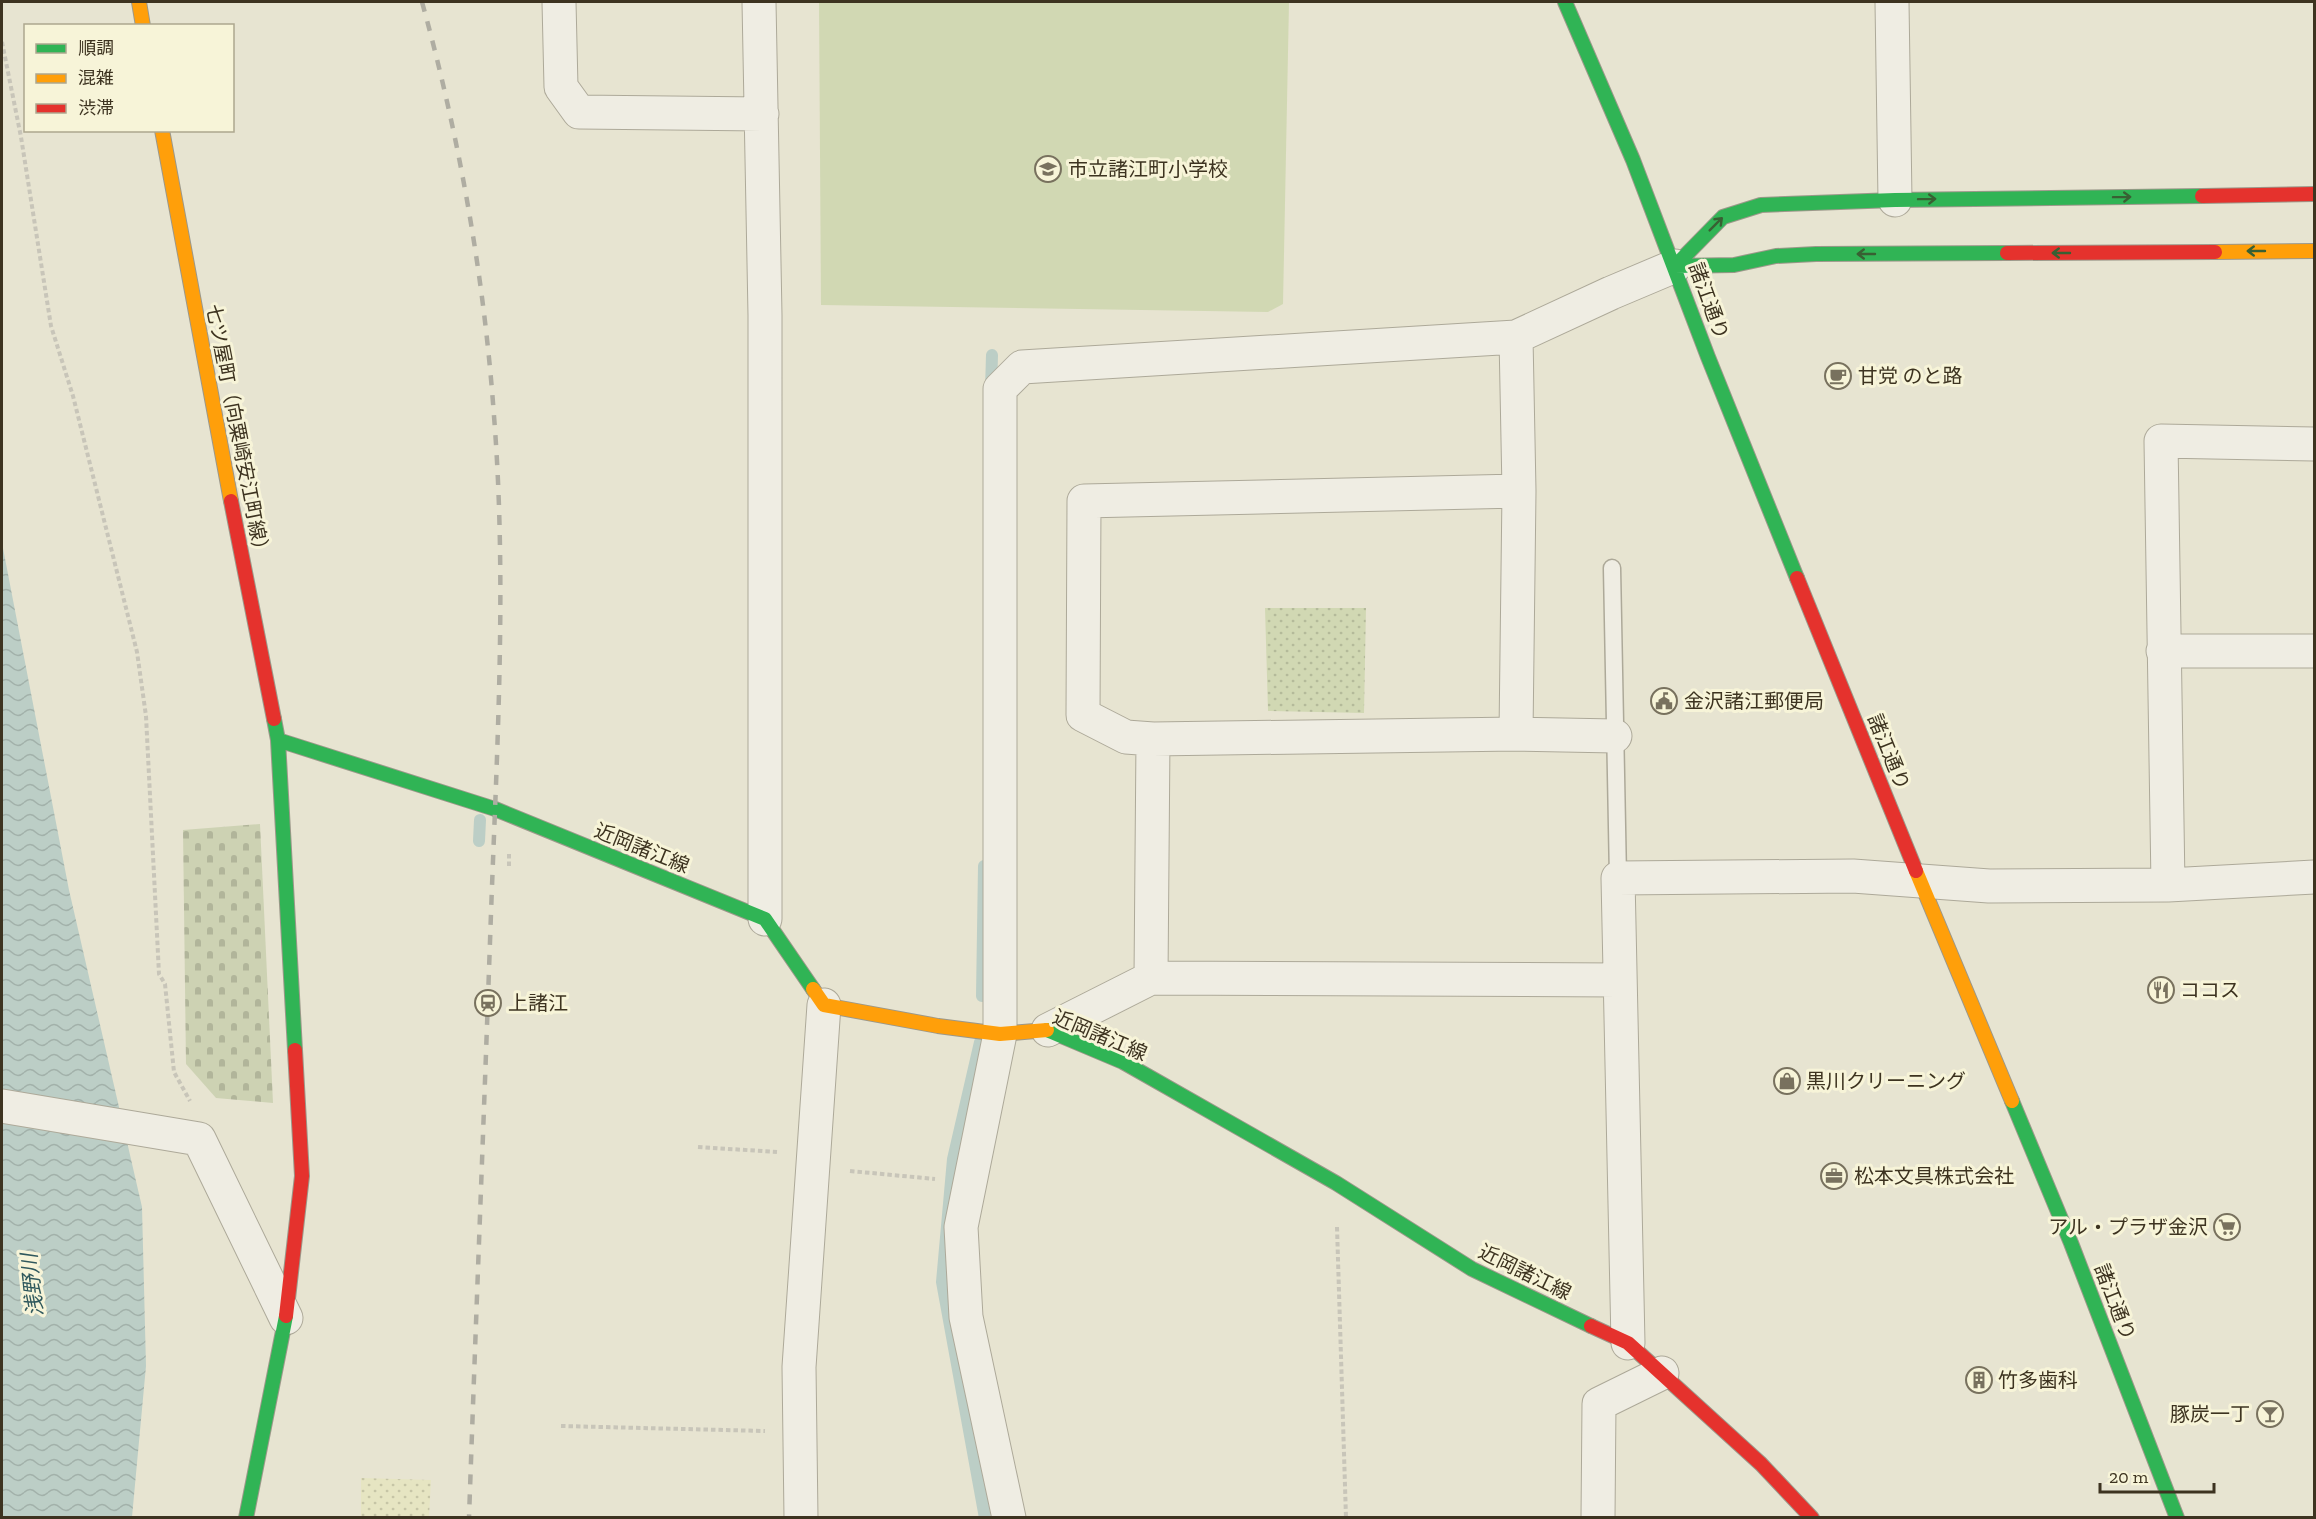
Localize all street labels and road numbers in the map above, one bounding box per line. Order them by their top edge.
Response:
street label: 諸江通り [1684,259,1734,343]
street label: 七ツ屋町（向粟崎安江町線） [201,302,275,562]
street label: 諸江通り [1863,710,1915,794]
street label: 近岡諸江線 [591,818,693,878]
street label: 近岡諸江線 [1049,1004,1151,1066]
street label: 近岡諸江線 [1475,1239,1575,1305]
street label: 諸江通り [2089,1260,2141,1344]

